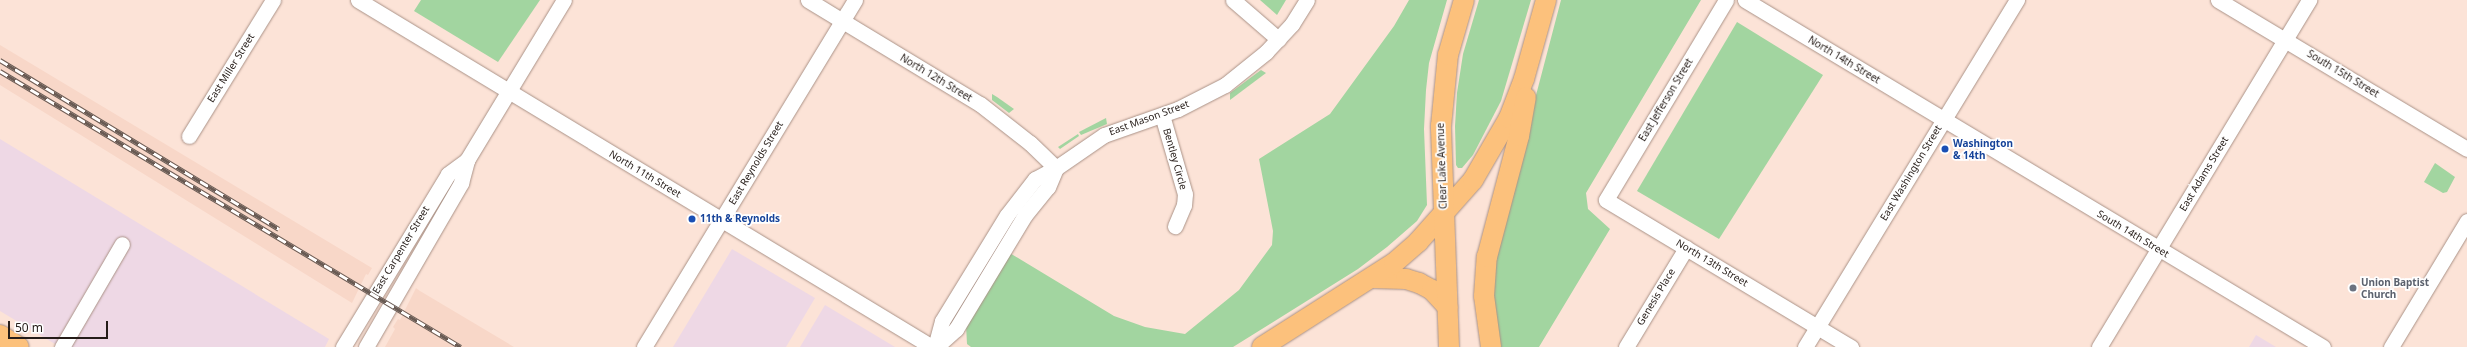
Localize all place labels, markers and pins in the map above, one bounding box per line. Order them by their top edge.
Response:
place label: Washington & 14th [1953,137,2013,160]
marker: Washington & 14th [1940,144,1950,154]
place label: 11th & Reynolds [700,213,780,225]
marker: 11th & Reynolds [687,214,697,224]
place label: Union Baptist Church [2361,276,2429,300]
marker: Union Baptist Church [2348,283,2358,293]

